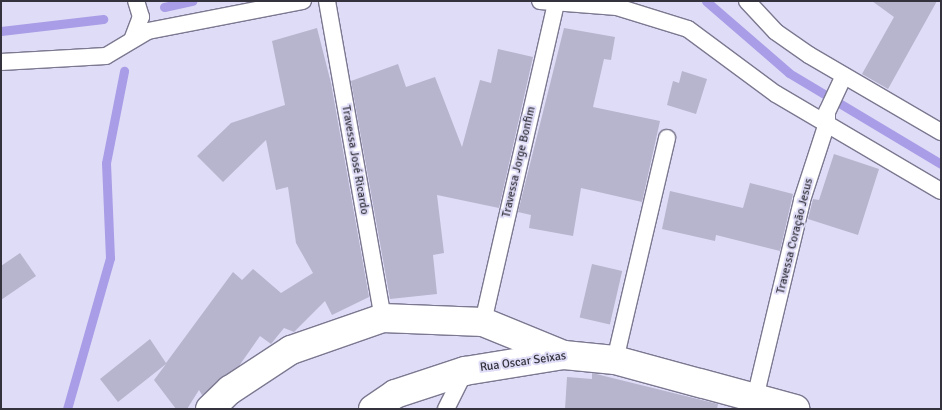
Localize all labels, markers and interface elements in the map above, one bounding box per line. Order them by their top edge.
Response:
street label: Travessa José Ricardo [338,104,372,216]
street label: Travessa Jorge Bonfim [499,105,539,219]
street label: Travessa Coração Jesus [774,177,816,295]
street label: Rua Oscar Seixas [479,349,567,375]

